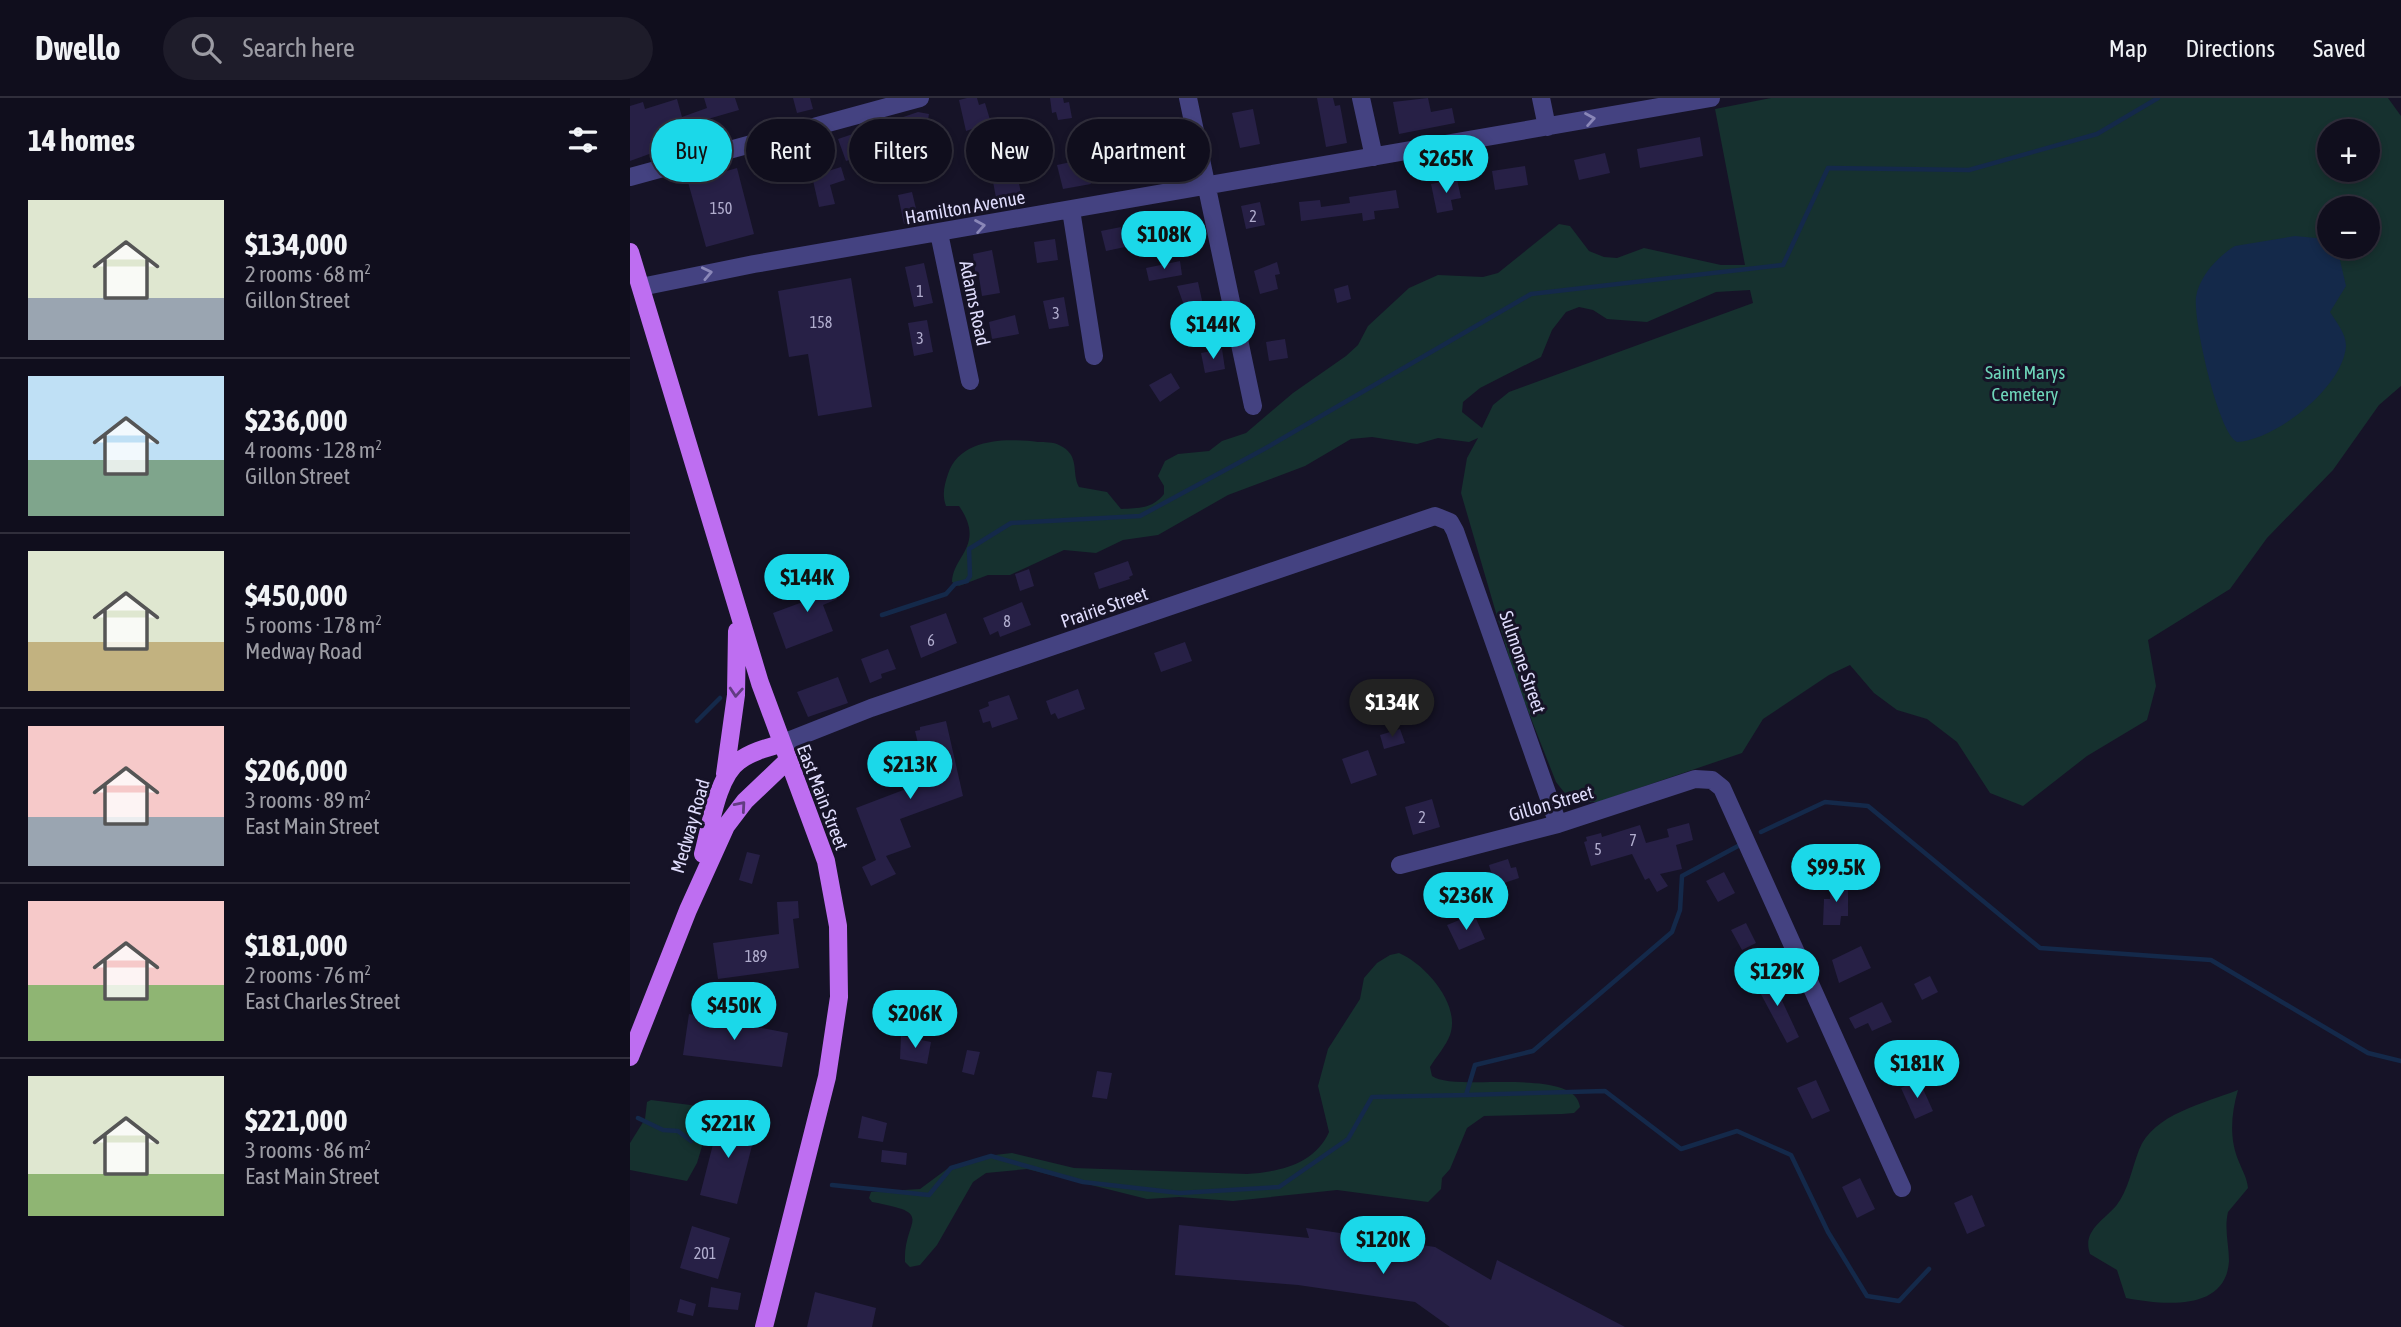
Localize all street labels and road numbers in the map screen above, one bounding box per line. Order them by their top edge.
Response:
street label: Hamilton Avenue [903,186,1027,228]
street label: Adams Road [955,258,995,348]
street label: Prairie Street [1058,582,1150,632]
street label: Sulmone Street [1495,608,1551,716]
street label: East Main Street [793,741,853,853]
street label: Medway Road [666,776,714,876]
street label: Gillon Street [1506,780,1596,826]

